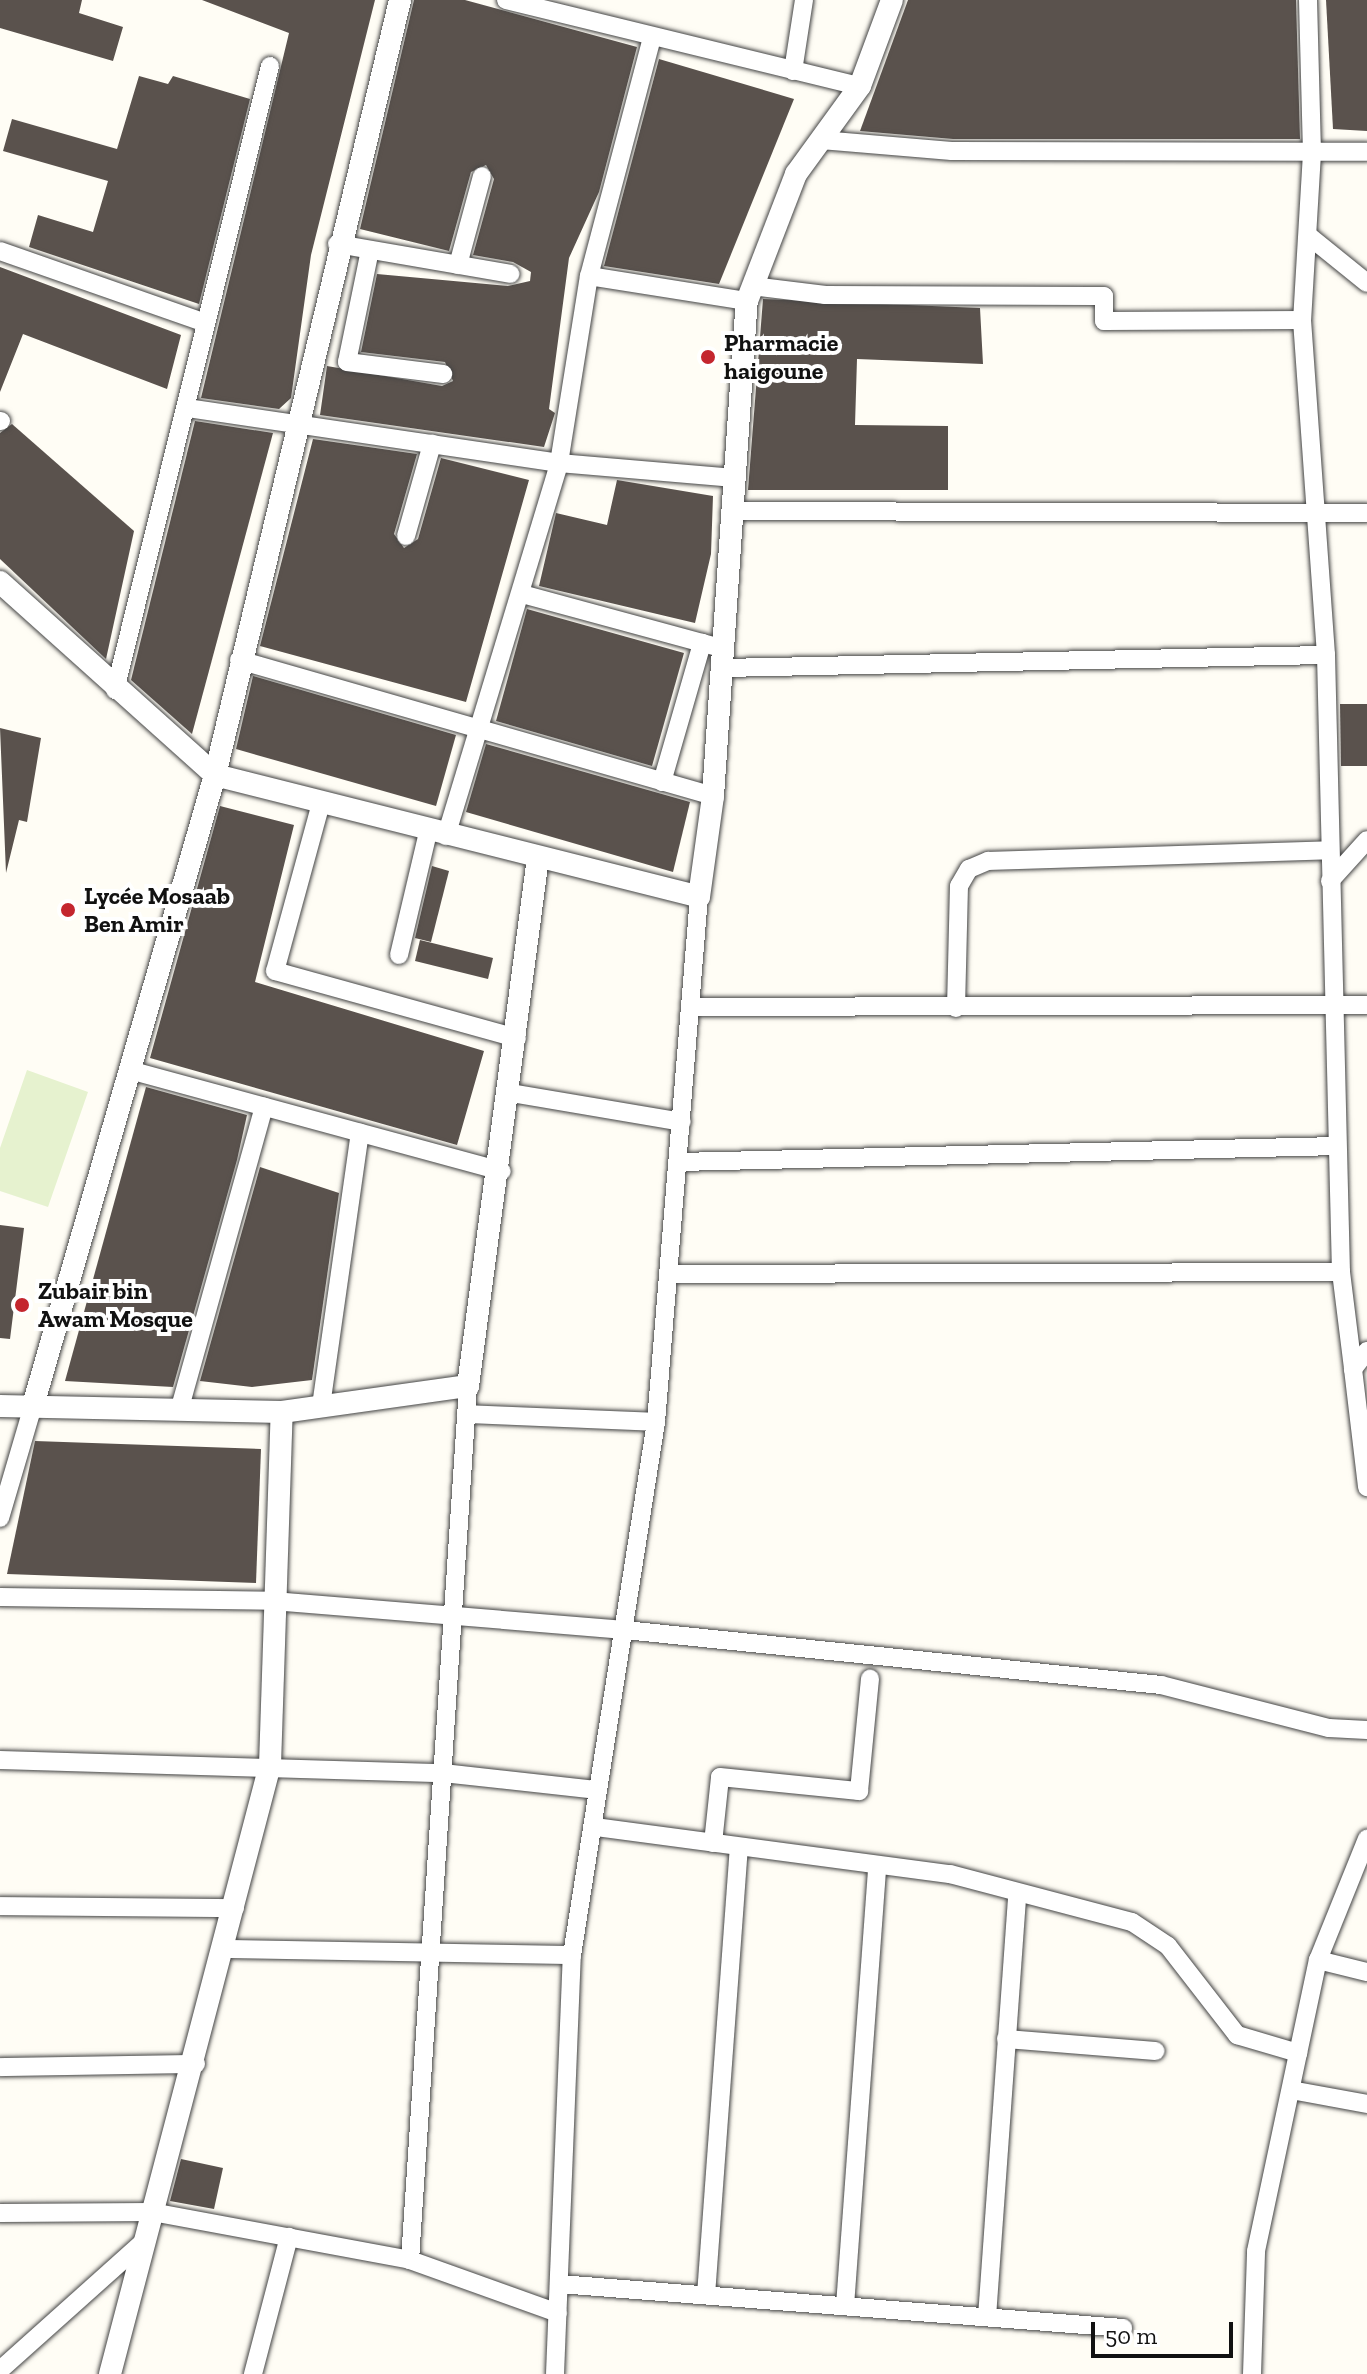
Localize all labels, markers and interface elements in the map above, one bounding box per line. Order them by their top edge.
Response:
place label: Pharmacie haigoune [724,329,838,385]
marker: Pharmacie haigoune [699,348,717,366]
place label: Lycée Mosaab Ben Amir [84,882,230,938]
marker: Lycée Mosaab Ben Amir [59,901,77,919]
place label: Zubair bin Awam Mosque [38,1277,193,1333]
marker: Zubair bin Awam Mosque [13,1296,31,1314]
scale bar [1095,2306,1237,2356]
text: 50 m [1105,2321,1157,2350]

